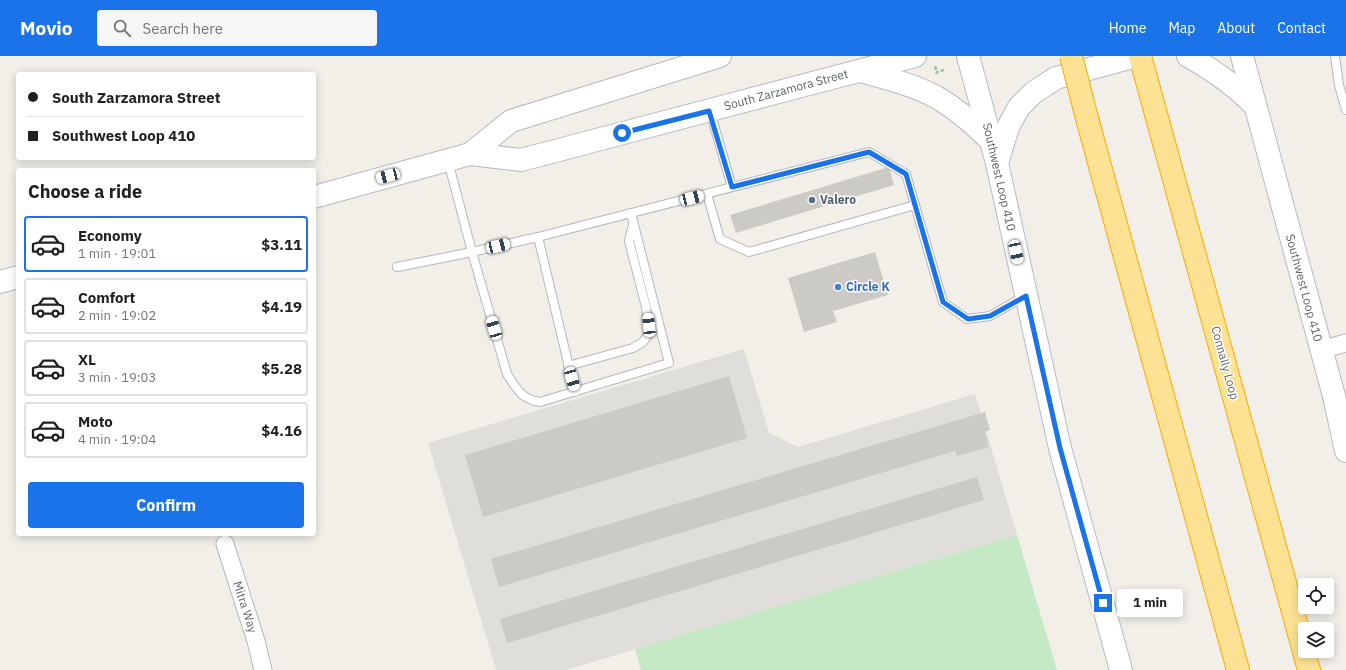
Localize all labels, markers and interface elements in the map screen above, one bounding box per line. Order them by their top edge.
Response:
search box [97,10,377,46]
text: Movio [20,16,73,40]
icon: search [111,17,133,39]
text: Search here [143,19,223,38]
text: Home [1109,19,1146,37]
text: Map [1168,19,1195,37]
text: About [1217,19,1255,37]
text: Contact [1277,19,1326,37]
street label: South Zarzamora Street [722,66,850,113]
text: South Zarzamora Street [52,88,220,107]
street label: Southwest Loop 410 [980,121,1019,233]
route start [613,124,631,142]
text: Southwest Loop 410 [52,126,195,145]
car [375,167,401,185]
text: Choose a ride [28,180,142,203]
car [679,189,705,207]
place label: Valero [820,192,856,207]
marker: Valero [807,195,817,205]
icon: car [30,226,66,262]
text: Economy [78,226,142,245]
street label: Southwest Loop 410 [1283,232,1326,343]
text: $3.11 [261,235,302,254]
car [485,237,511,255]
car [1008,239,1024,265]
text: 1 min · 19:01 [78,245,156,262]
place label: Circle K [846,279,890,294]
marker: Circle K [833,282,843,292]
icon: car [30,288,66,324]
text: Comfort [78,288,135,307]
text: $4.19 [261,297,302,316]
text: 2 min · 19:02 [78,307,156,324]
car [642,312,656,338]
car [485,315,503,341]
street label: Connally Loop [1208,324,1243,401]
icon: car [30,350,66,386]
text: XL [78,350,96,369]
text: $5.28 [261,359,302,378]
car [563,366,581,392]
text: 3 min · 19:03 [78,369,156,386]
icon: car [30,412,66,448]
text: Moto [78,412,113,431]
text: $4.16 [261,421,302,440]
text: 4 min · 19:04 [78,431,156,448]
button: Confirm [28,482,304,528]
map controls [1298,578,1334,658]
button: locate [1298,578,1334,614]
street label: Mitra Way [230,579,261,635]
callout: 1 min [1117,589,1183,617]
route end [1094,594,1112,612]
text: 1 min [1133,594,1167,611]
button: layers [1298,622,1334,658]

